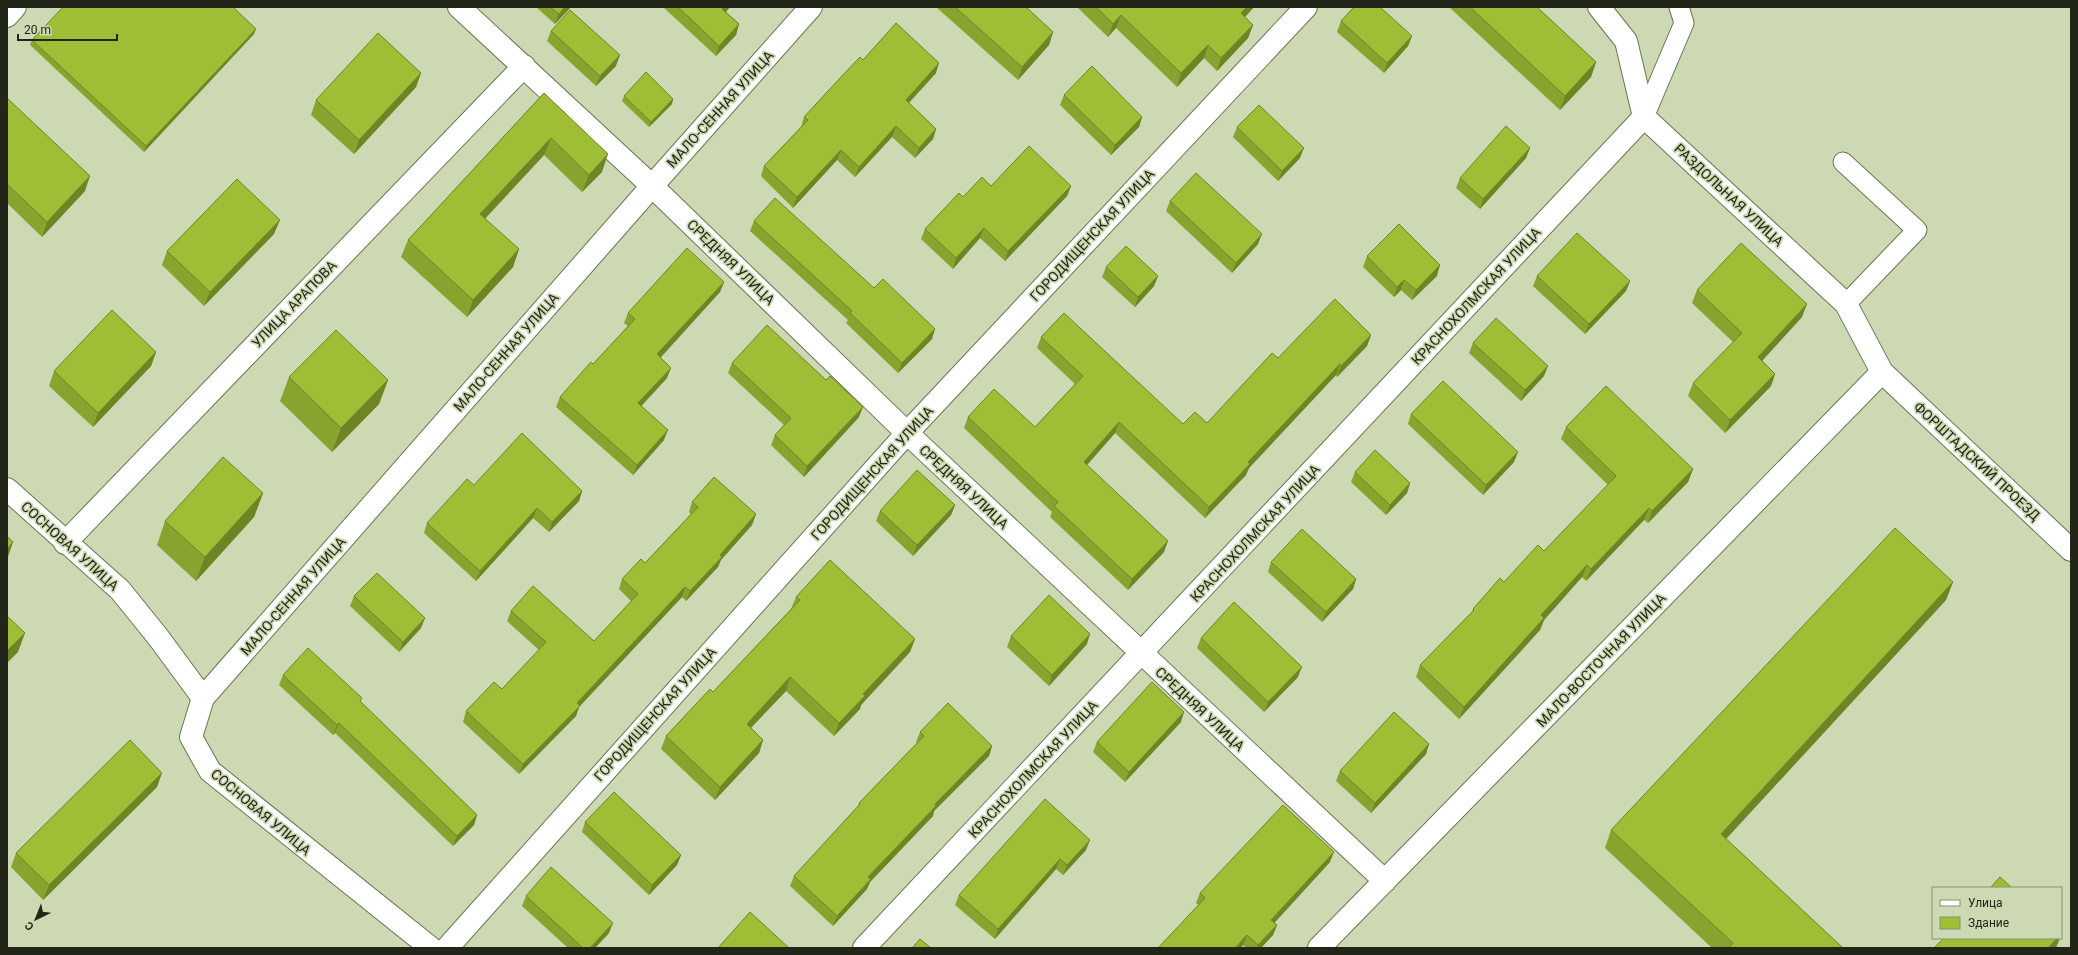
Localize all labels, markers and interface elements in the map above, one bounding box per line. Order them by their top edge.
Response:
scale bar [18,16,117,42]
text: 20 m [24,23,51,37]
street label: МАЛО-СЕННАЯ УЛИЦА [663,47,777,171]
street label: РАЗДОЛЬНАЯ УЛИЦА [1671,140,1787,250]
street label: ГОРОДИЩЕНСКАЯ УЛИЦА [1027,166,1157,304]
street label: СРЕДНЯЯ УЛИЦА [684,216,778,308]
street label: КРАСНОХОЛМСКАЯ УЛИЦА [1408,224,1544,368]
street label: УЛИЦА АРАПОВА [248,257,340,351]
street label: МАЛО-СЕННАЯ УЛИЦА [450,290,562,414]
street label: ФОРШТАДСКИЙ ПРОЕЗД [1911,398,2044,524]
street label: ГОРОДИЩЕНСКАЯ УЛИЦА [808,403,936,543]
street label: СРЕДНЯЯ УЛИЦА [916,442,1012,532]
street label: КРАСНОХОЛМСКАЯ УЛИЦА [1187,461,1323,605]
street label: СОСНОВАЯ УЛИЦА [18,498,122,594]
street label: МАЛО-СЕННАЯ УЛИЦА [237,534,349,658]
street label: МАЛО-ВОСТОЧНАЯ УЛИЦА [1533,590,1669,730]
street label: ГОРОДИЩЕНСКАЯ УЛИЦА [591,644,719,784]
street label: СРЕДНЯЯ УЛИЦА [1152,664,1248,754]
street label: КРАСНОХОЛМСКАЯ УЛИЦА [965,697,1101,841]
street label: СОСНОВАЯ УЛИЦА [208,766,314,858]
legend [1932,887,2062,939]
text: Улица [1968,896,2003,910]
north arrow [16,899,56,939]
text: Здание [1968,916,2009,930]
text: С [22,919,37,933]

